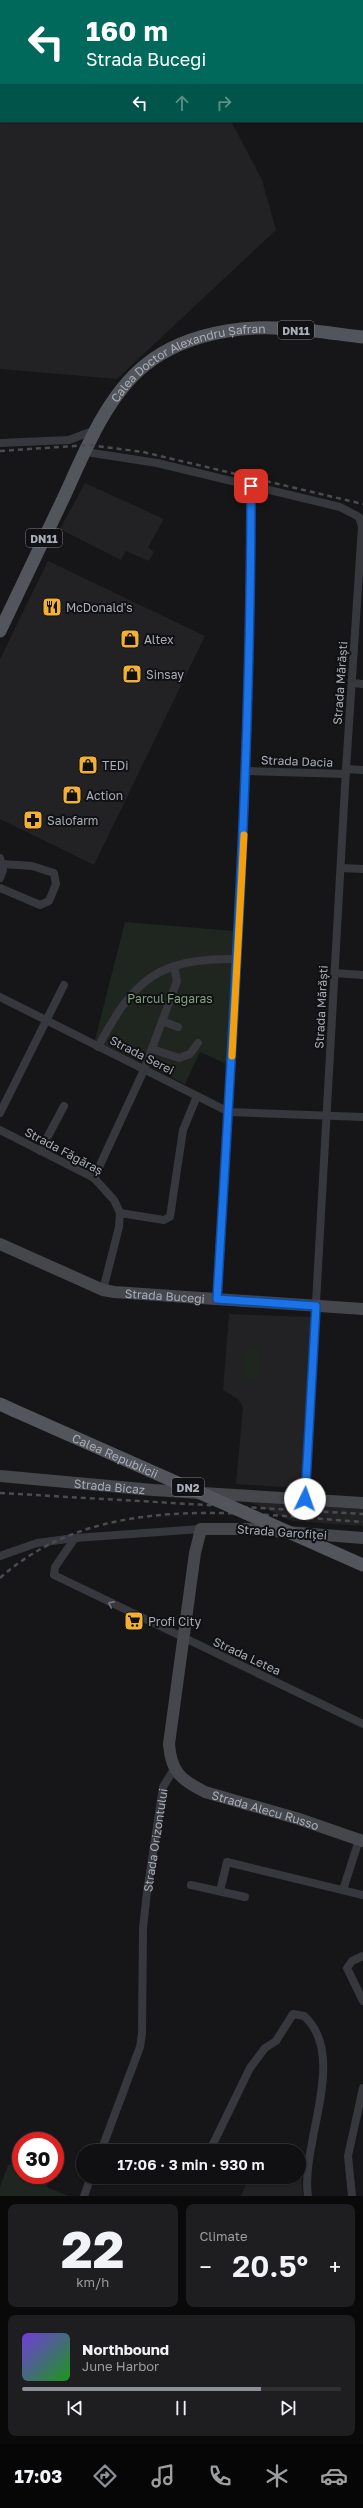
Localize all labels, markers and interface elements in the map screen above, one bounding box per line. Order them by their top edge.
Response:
text: 160 m [86,14,168,47]
icon: left [20,16,72,68]
text: Strada Bucegi [86,48,206,70]
icon: left [129,92,151,114]
icon: ahead [171,92,193,114]
icon: right [213,92,235,114]
street label: Calea Doctor Alexandru Șafran [107,320,266,405]
road number: DN11 [278,321,314,339]
pin [234,469,268,503]
icon: arrive [240,475,262,497]
road number: DN11 [26,529,62,547]
restaurant icon: McDonald's [41,596,63,618]
place label: McDonald's [66,600,133,615]
shop icon: Altex [119,628,141,650]
place label: Altex [144,632,174,647]
street label: Strada Mărăști [330,641,350,725]
shop icon: Sinsay [121,663,143,685]
place label: Sinsay [146,667,184,682]
street label: Strada Dacia [261,752,333,770]
shop icon: TEDi [77,754,99,776]
place label: TEDi [102,758,128,773]
shop icon: Action [61,784,83,806]
place label: Action [86,788,123,803]
pharmacy icon: Salofarm [22,809,44,831]
place label: Salofarm [47,813,98,828]
street label: Strada Mărăști [311,965,331,1049]
park label: Parcul Fagaras [127,991,213,1006]
street label: Strada Serei [107,1032,177,1078]
street label: Strada Făgăraș [22,1124,106,1178]
street label: Strada Bucegi [124,1285,205,1306]
street label: Calea Republicii [70,1430,161,1481]
street label: Strada Bicaz [73,1475,146,1497]
road number: DN2 [172,1478,204,1496]
position arrow [284,1478,326,1520]
street label: Strada Garofiței [236,1521,328,1543]
one-way arrow [107,1601,115,1609]
supermarket icon: Profi City [123,1610,145,1632]
place label: Profi City [148,1614,202,1629]
street label: Strada Letea [211,1634,283,1678]
street label: Strada Orizontului [140,1787,170,1893]
street label: Strada Alecu Russo [210,1787,321,1833]
speed limit sign: 30 [12,2132,64,2184]
text: 17:06 · 3 min · 930 m [117,2155,265,2173]
text: 22 [61,2217,124,2279]
text: Climate [200,2228,247,2244]
text: 20.5° [232,2248,308,2284]
text: − [200,2253,212,2280]
text: + [329,2253,341,2280]
text: km/h [76,2274,109,2290]
text: Northbound [82,2340,169,2358]
text: June Harbor [82,2358,159,2374]
icon: previous [64,2397,86,2419]
icon: pause [170,2397,192,2419]
icon: next [277,2397,299,2419]
icon: directions [91,2462,119,2490]
icon: music [149,2462,177,2490]
icon: phone [206,2462,234,2490]
icon: climate [263,2462,291,2490]
icon: car [320,2462,348,2490]
text: 17:03 [15,2465,62,2487]

